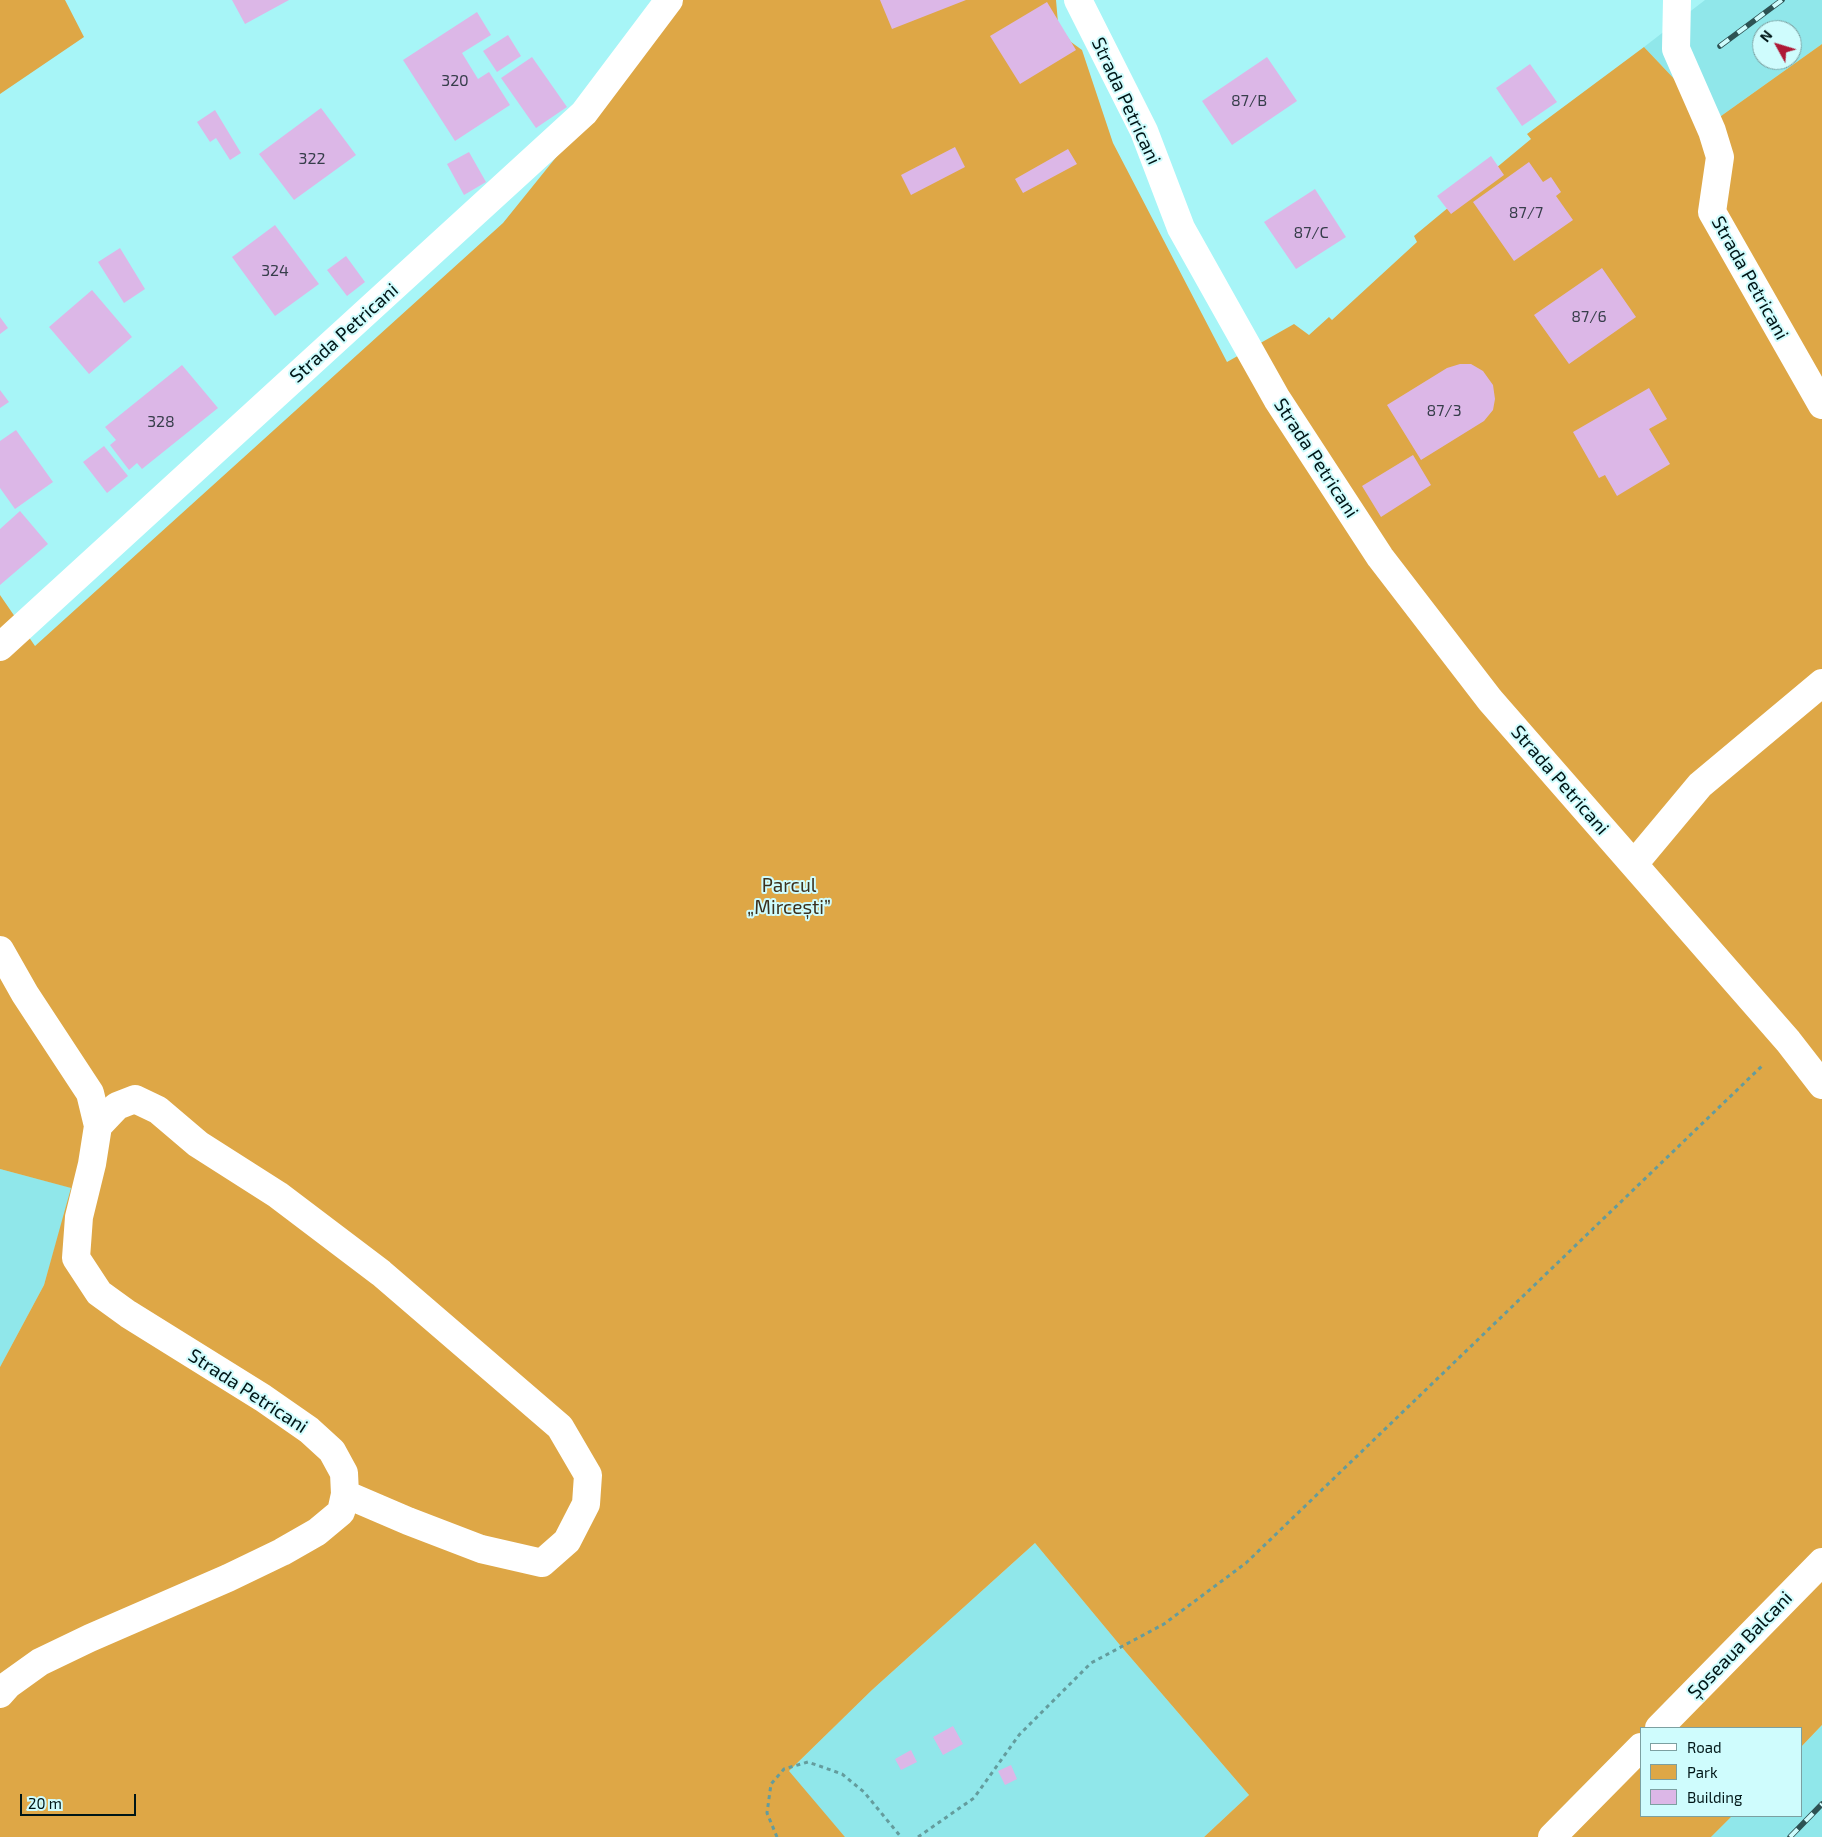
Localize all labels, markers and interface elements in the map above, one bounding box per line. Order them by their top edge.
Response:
north arrow [1752,20,1802,70]
text: N [1756,27,1776,45]
street label: Strada Petricani [1087,34,1165,168]
house number: 320 [441,71,469,91]
house number: 87/B [1231,91,1267,111]
house number: 322 [299,149,325,169]
house number: 87/7 [1509,203,1543,223]
street label: Strada Petricani [1707,212,1793,344]
house number: 87/C [1293,223,1329,243]
house number: 324 [261,261,289,281]
street label: Strada Petricani [285,278,403,388]
house number: 87/6 [1571,307,1607,327]
street label: Strada Petricani [1269,394,1363,522]
house number: 87/3 [1426,401,1462,421]
house number: 328 [147,412,175,432]
street label: Strada Petricani [1506,721,1614,839]
park label: Parcul „Mircești” [747,875,831,919]
street label: Strada Petricani [184,1344,312,1438]
street label: Șoseaua Balcani [1683,1587,1797,1703]
legend [1640,1727,1802,1817]
text: Road [1687,1738,1722,1756]
text: Park [1687,1763,1718,1781]
scale bar [22,1784,139,1816]
text: Building [1687,1788,1742,1806]
text: 20 m [28,1794,62,1812]

